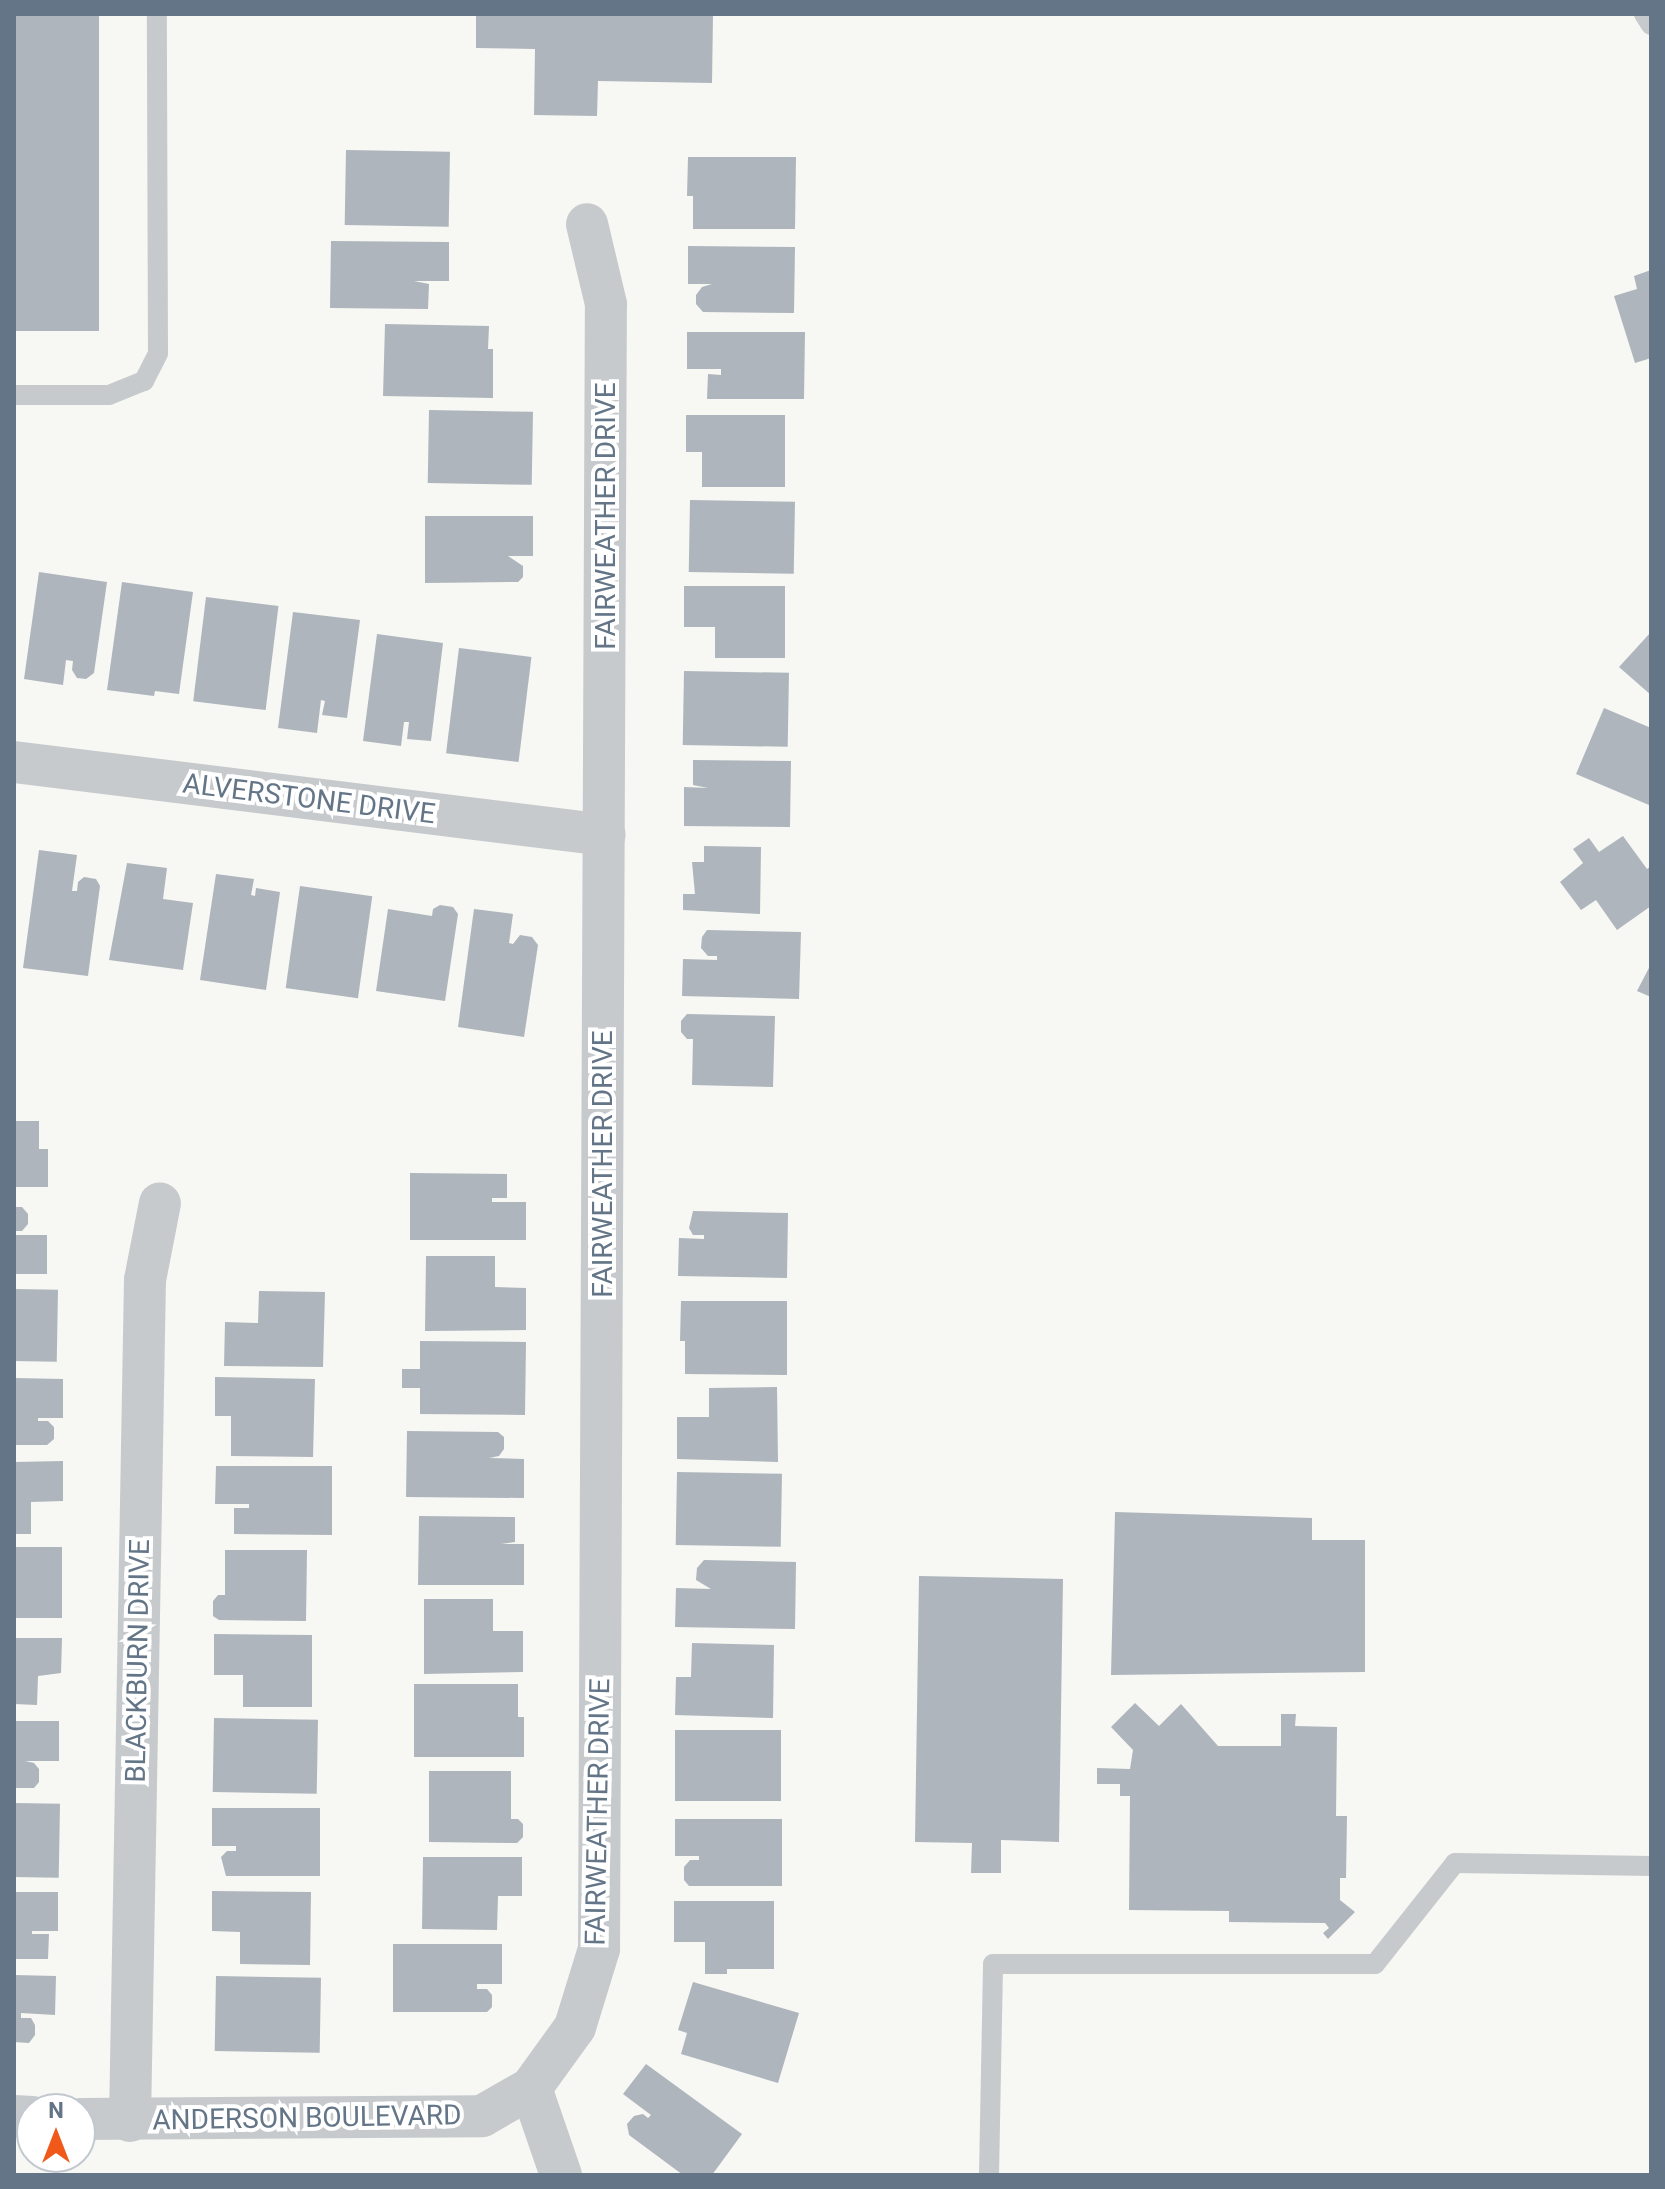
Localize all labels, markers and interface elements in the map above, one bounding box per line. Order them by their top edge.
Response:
street label: FAIRWEATHER DRIVE [589,382,623,650]
street label: ALVERSTONE DRIVE [181,767,437,831]
street label: FAIRWEATHER DRIVE [586,1030,620,1298]
street label: BLACKBURN DRIVE [119,1539,157,1783]
street label: FAIRWEATHER DRIVE [579,1678,617,1946]
north arrow [16,2093,96,2173]
text: N [48,2098,64,2123]
street label: ANDERSON BOULEVARD [152,2099,462,2137]

